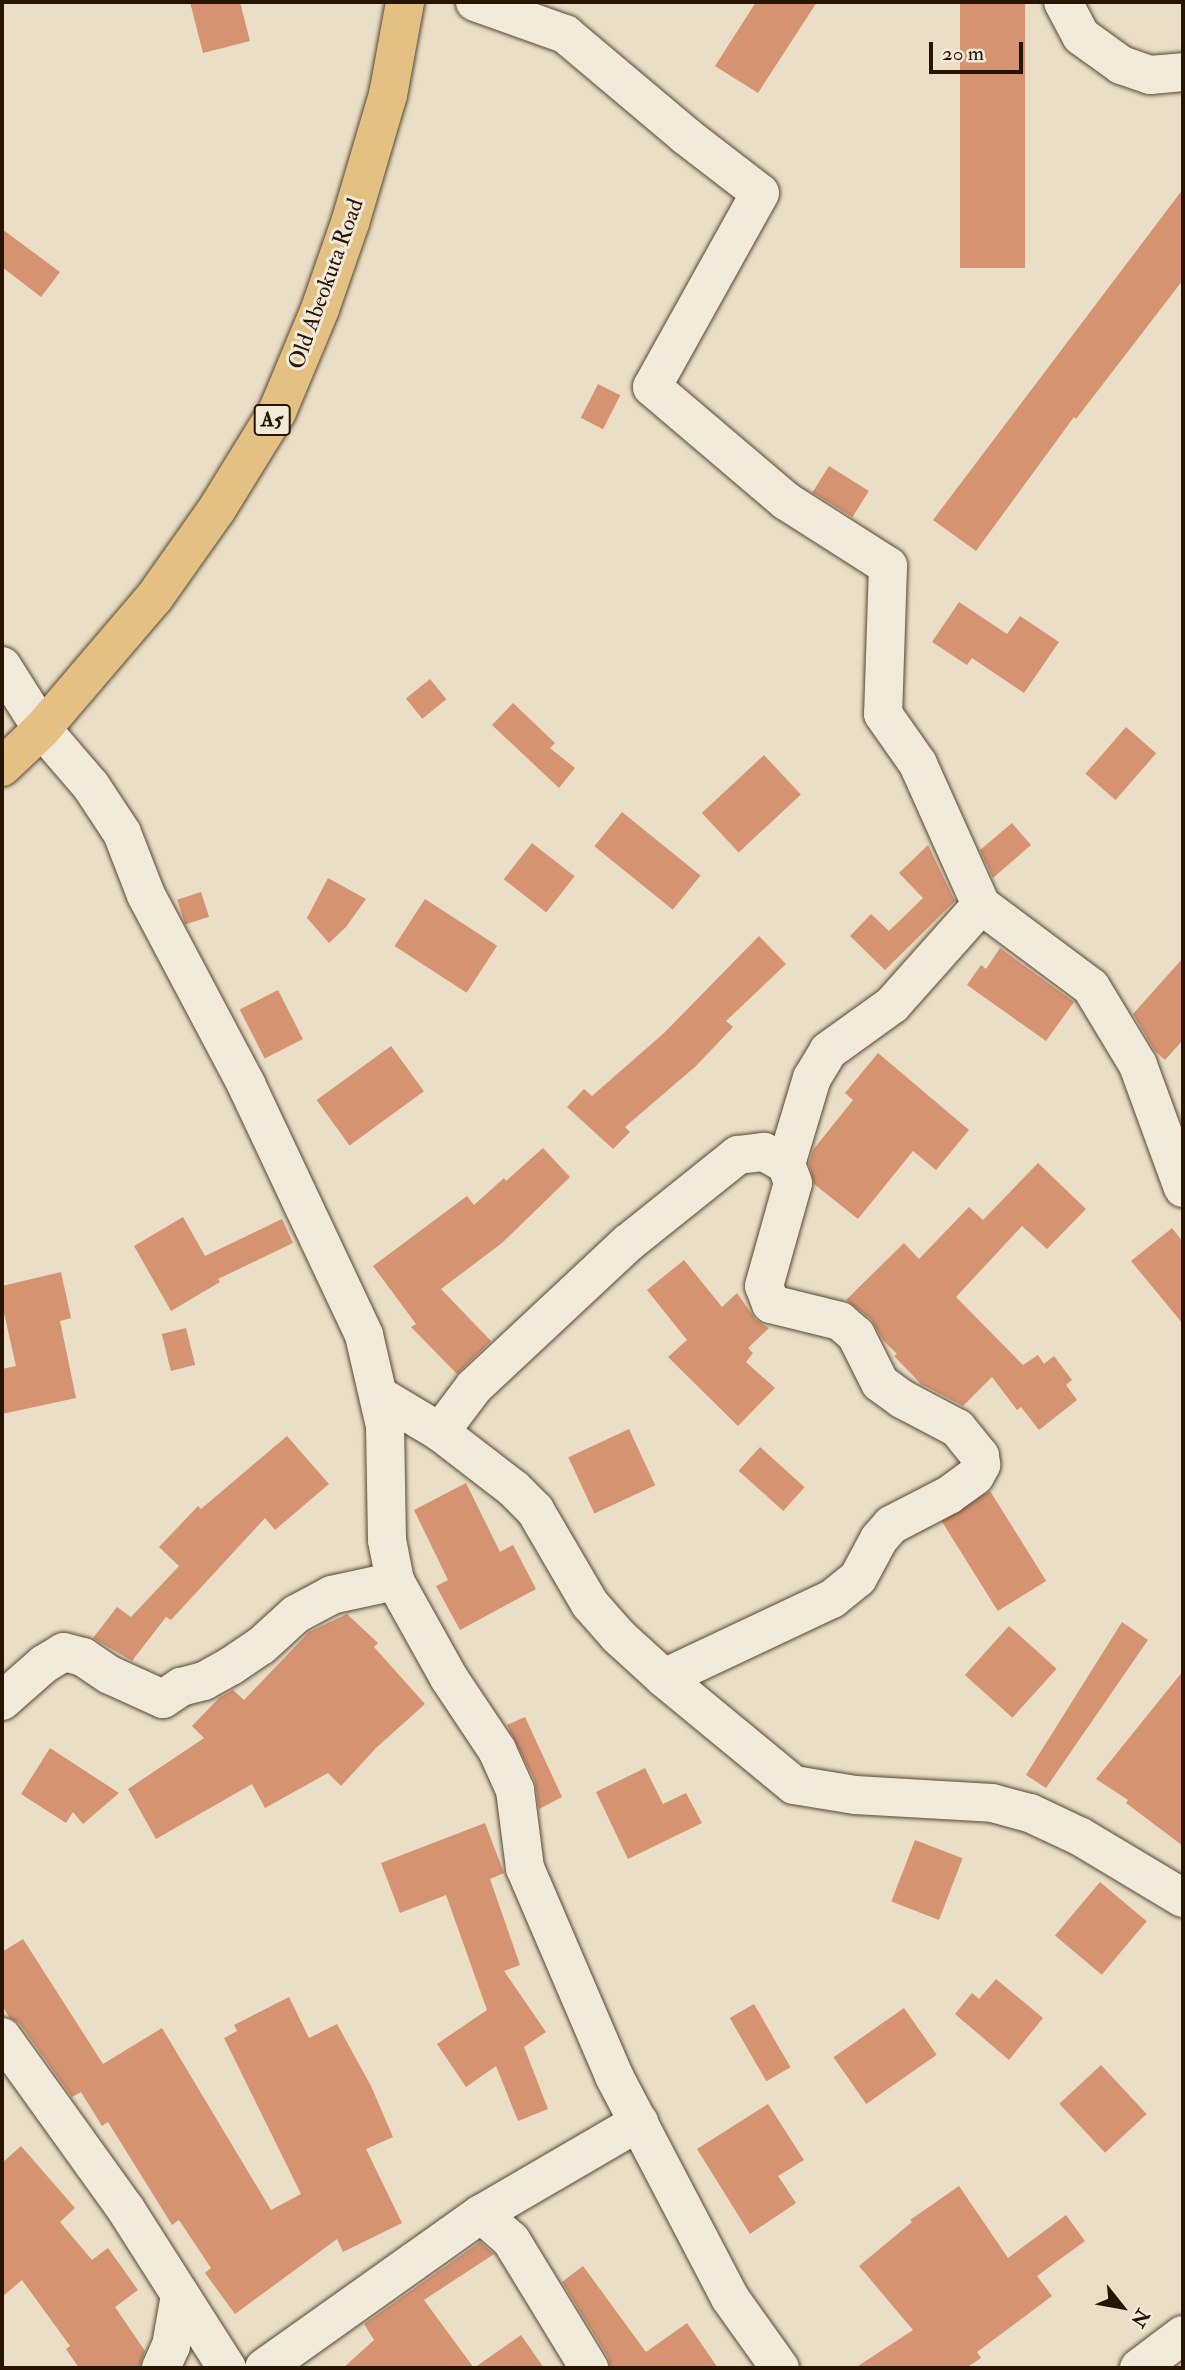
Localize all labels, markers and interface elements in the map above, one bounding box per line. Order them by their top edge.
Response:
scale bar [933,28,1028,72]
text: 20 m [942,40,984,67]
street label: Old Abeokuta Road [282,195,370,373]
road number: A5 [253,402,291,438]
north arrow [1087,2272,1157,2342]
text: N [1125,2304,1155,2331]

